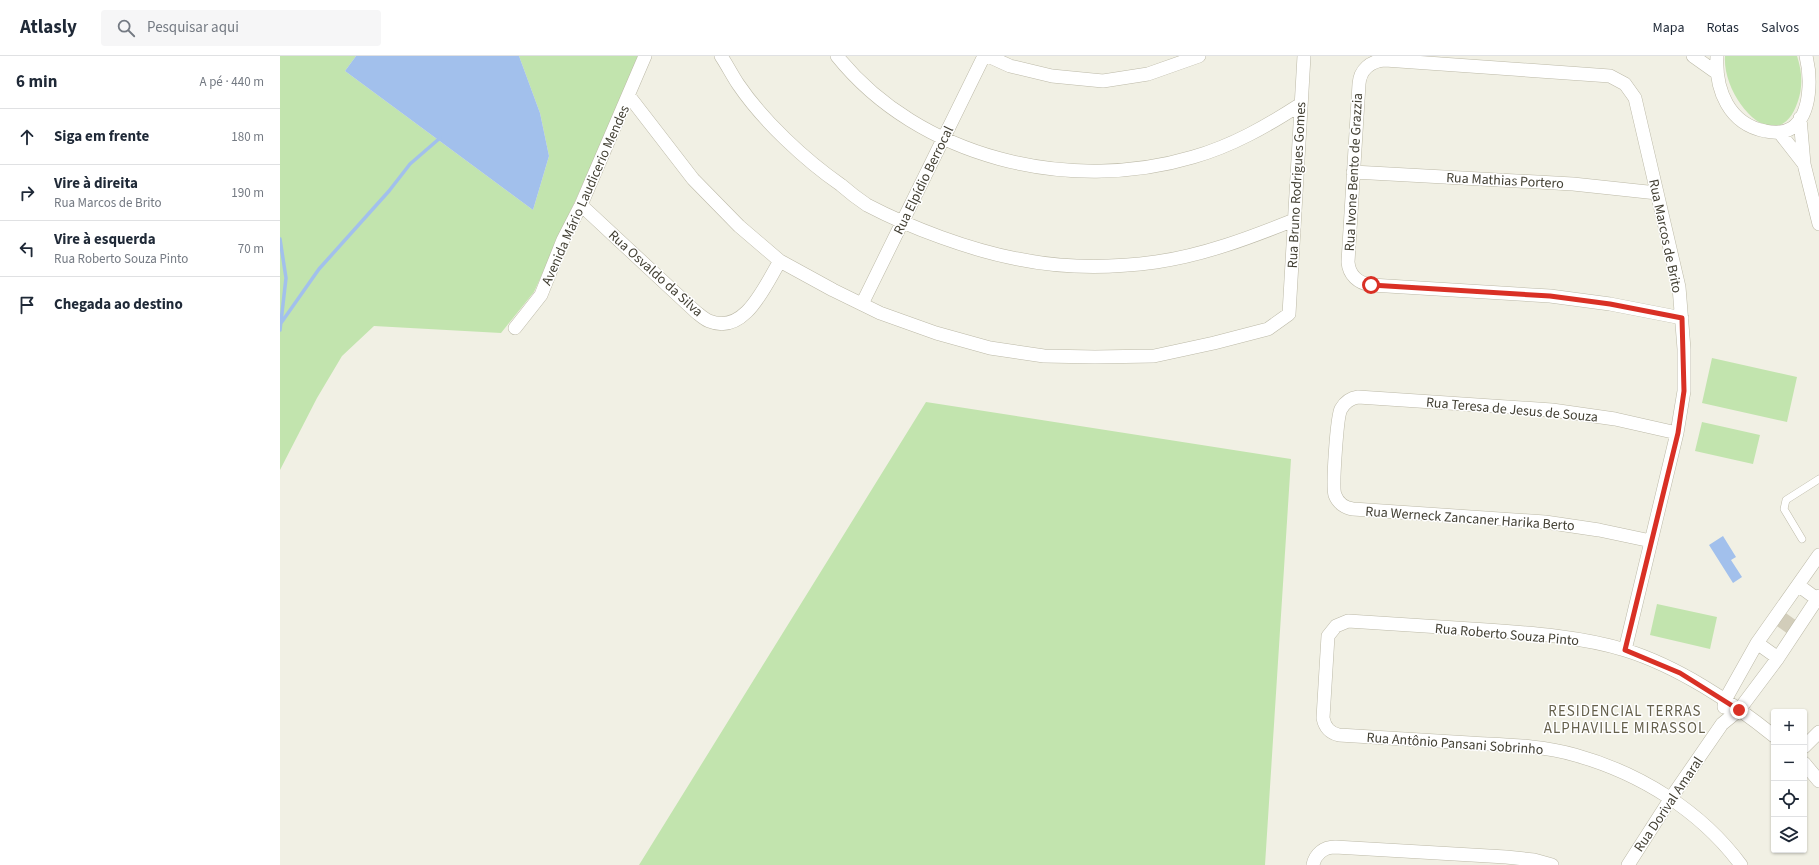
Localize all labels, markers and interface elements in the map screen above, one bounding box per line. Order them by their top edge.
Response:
search box [101,10,381,46]
text: Atlasly [20,14,77,41]
icon: search [115,17,137,39]
text: Pesquisar aqui [147,17,239,38]
text: Mapa [1653,18,1684,38]
text: Rotas [1706,18,1739,38]
text: Salvos [1761,18,1799,38]
text: 6 min [16,70,57,94]
text: A pé · 440 m [199,73,264,91]
street label: Rua Ivone Bento de Grazzia [1340,92,1368,252]
street label: Rua Bruno Rodrigues Gomes [1283,101,1311,269]
street label: Avenida Mário Laudicerio Mendes [537,102,635,289]
street label: Rua Elpídio Berrocal [889,122,959,238]
icon: ahead [16,126,38,148]
text: Siga em frente [54,126,149,147]
text: 180 m [231,128,264,146]
street label: Rua Mathias Portero [1446,168,1564,194]
text: Vire à direita [54,173,138,194]
street label: Rua Marcos de Brito [1643,177,1687,295]
icon: right [16,182,38,204]
text: 190 m [231,184,264,202]
text: Rua Marcos de Brito [54,194,162,212]
street label: Rua Osvaldo da Silva [604,226,707,322]
text: Vire à esquerda [54,229,156,250]
icon: left [16,238,38,260]
text: 70 m [238,240,264,258]
text: Rua Roberto Souza Pinto [54,250,188,268]
route start [1362,276,1380,294]
icon: arrive [16,294,38,316]
text: Chegada ao destino [54,294,183,315]
street label: Rua Teresa de Jesus de Souza [1425,393,1599,427]
street label: Rua Werneck Zancaner Harika Berto [1365,502,1575,536]
street label: Rua Roberto Souza Pinto [1434,619,1580,651]
district label: RESIDENCIAL TERRAS ALPHAVILLE MIRASSOL [1544,701,1706,739]
route end [1730,701,1748,719]
map controls [1771,709,1807,853]
button: + [1771,709,1807,745]
street label: Rua Antônio Pansani Sobrinho [1366,728,1544,760]
button: − [1771,745,1807,781]
street label: Rua Dorival Amaral [1629,753,1708,856]
button: locate [1771,781,1807,817]
button: layers [1771,817,1807,853]

